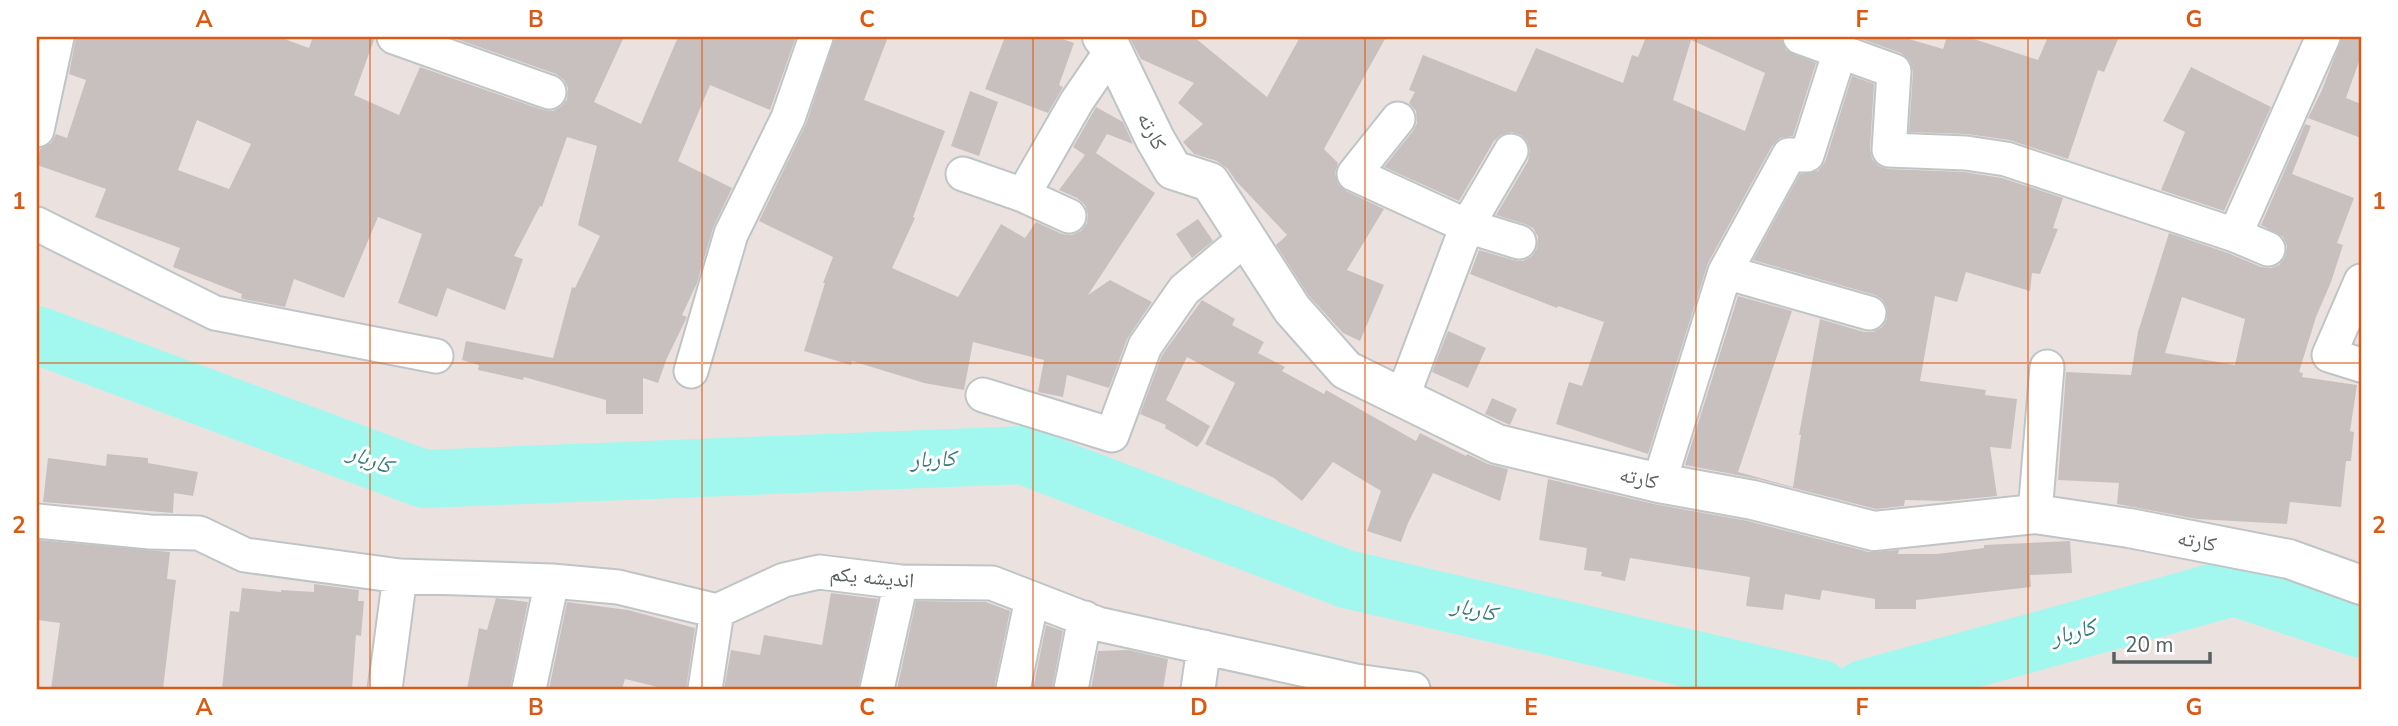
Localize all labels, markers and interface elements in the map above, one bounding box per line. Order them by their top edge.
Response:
text: A [195,4,213,35]
text: B [528,4,544,35]
text: C [859,4,875,35]
text: D [1190,4,1208,35]
text: E [1524,4,1538,35]
text: F [1856,4,1869,35]
text: G [2186,4,2202,35]
street label: کارته [1131,107,1173,155]
text: 1 [12,186,26,217]
text: 1 [2372,186,2386,217]
water label: کاربار [341,436,400,483]
water label: کاربار [908,443,960,475]
street label: کارته [1617,460,1661,496]
text: 2 [12,510,26,541]
text: 2 [2372,510,2386,541]
street label: کارته [2175,524,2219,559]
street label: اندیشه یکم [829,559,915,595]
water label: کاربار [1447,588,1503,630]
water label: کاربار [2045,610,2102,653]
scale bar [2114,621,2211,665]
text: 20 m [2125,631,2174,659]
text: A [195,692,213,723]
text: B [528,692,544,723]
text: C [859,692,875,723]
text: D [1190,692,1208,723]
text: E [1524,692,1538,723]
text: F [1856,692,1869,723]
text: G [2186,692,2202,723]

